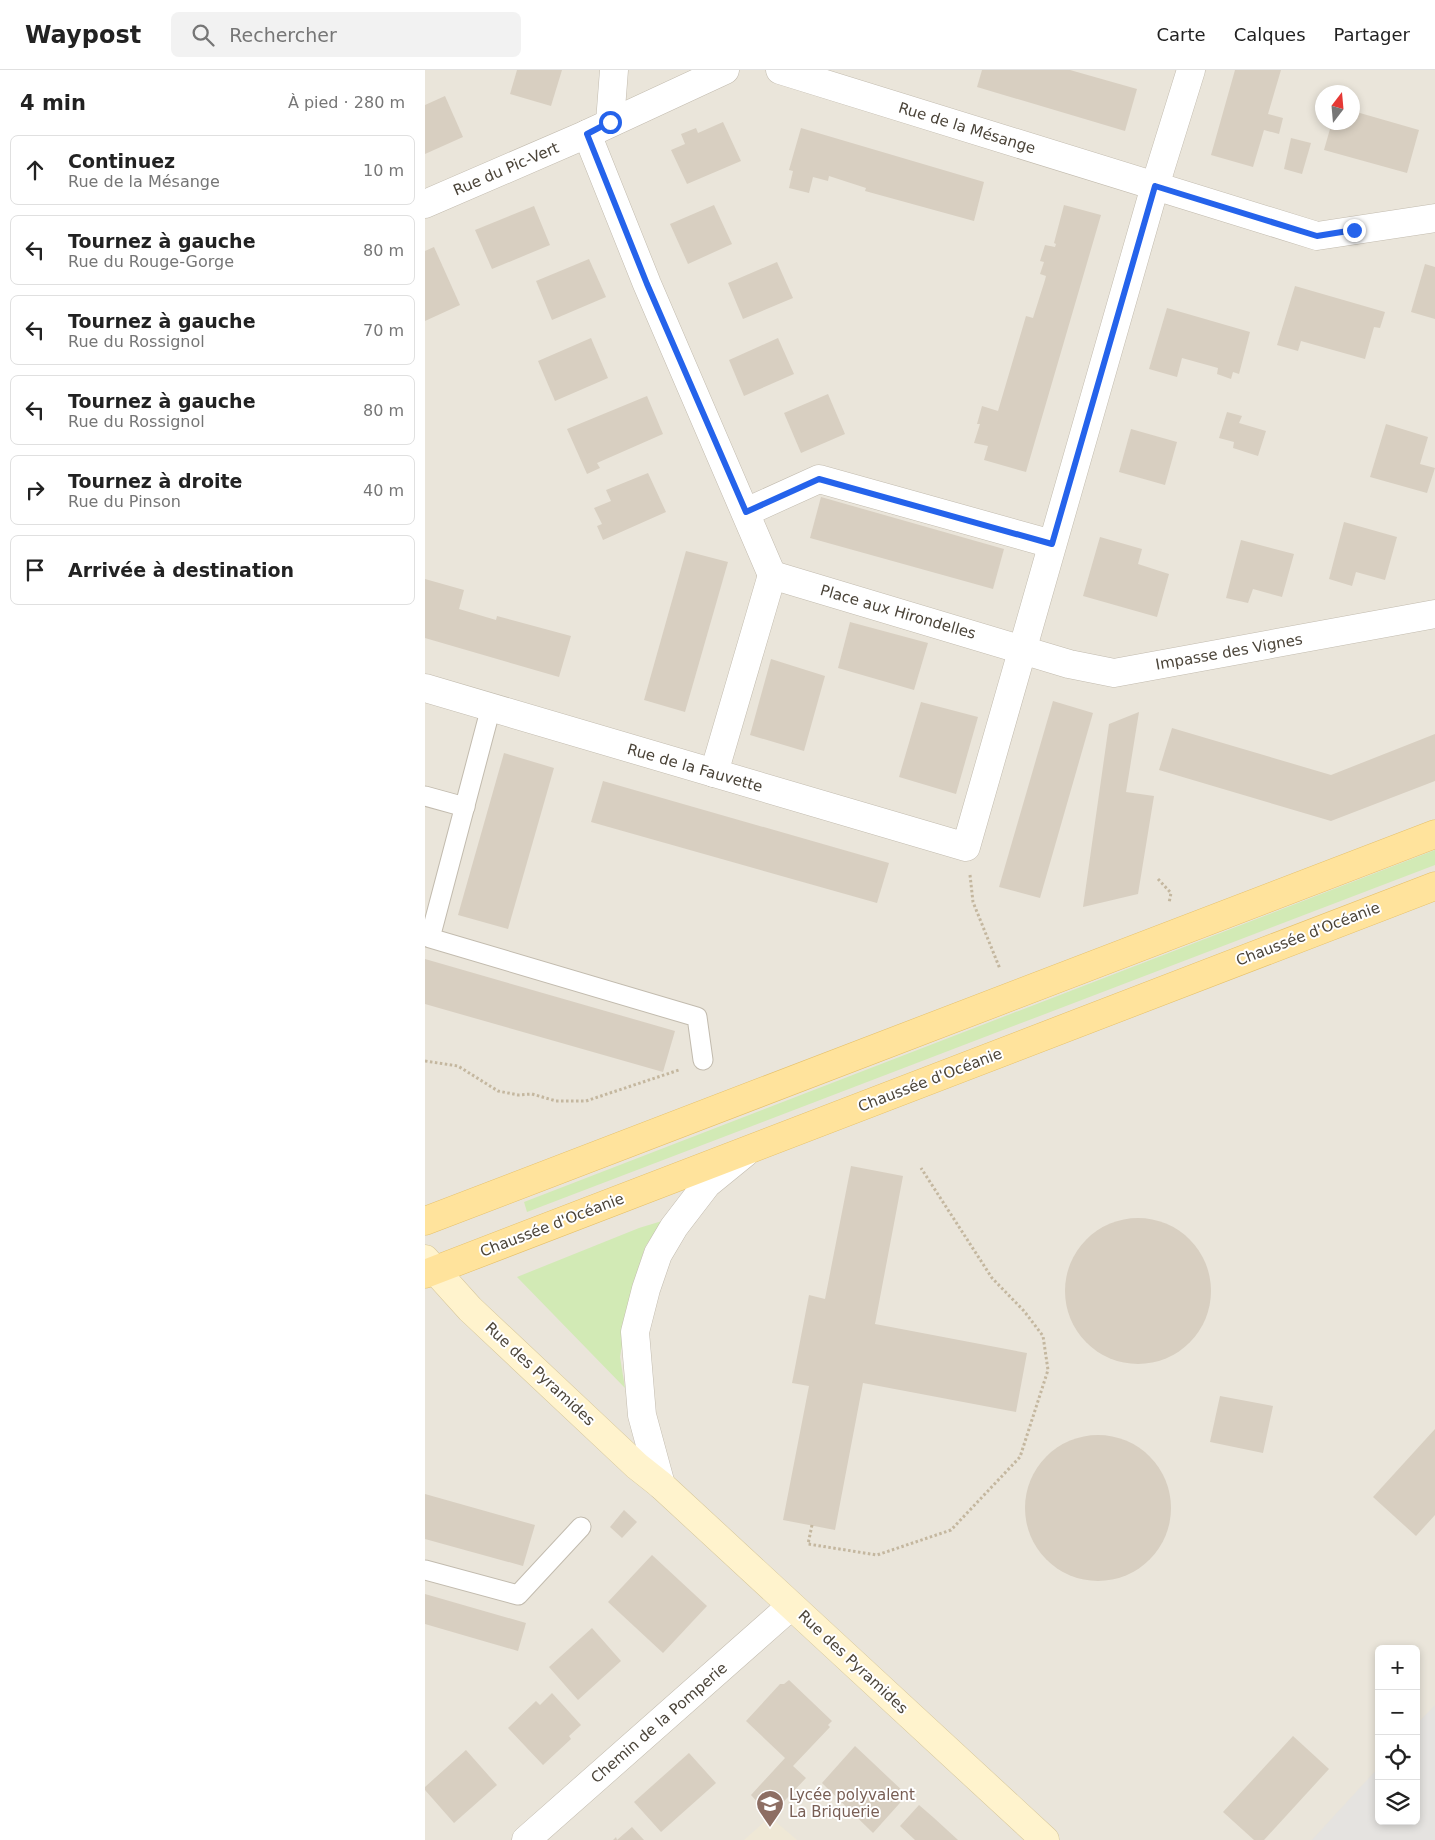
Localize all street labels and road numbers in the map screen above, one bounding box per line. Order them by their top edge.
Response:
street label: Rue de la Mésange [896,99,1038,157]
street label: Rue du Pic-Vert [450,139,562,199]
street label: Place aux Hirondelles [818,581,978,643]
street label: Impasse des Vignes [1154,630,1304,674]
street label: Rue de la Fauvette [625,740,765,796]
street label: Chaussée d'Océanie [1234,898,1382,970]
street label: Chaussée d'Océanie [856,1044,1004,1116]
street label: Chaussée d'Océanie [478,1189,626,1261]
street label: Rue des Pyramides [481,1319,599,1430]
street label: Rue des Pyramides [794,1607,912,1718]
street label: Chemin de la Pomperie [587,1659,731,1787]

